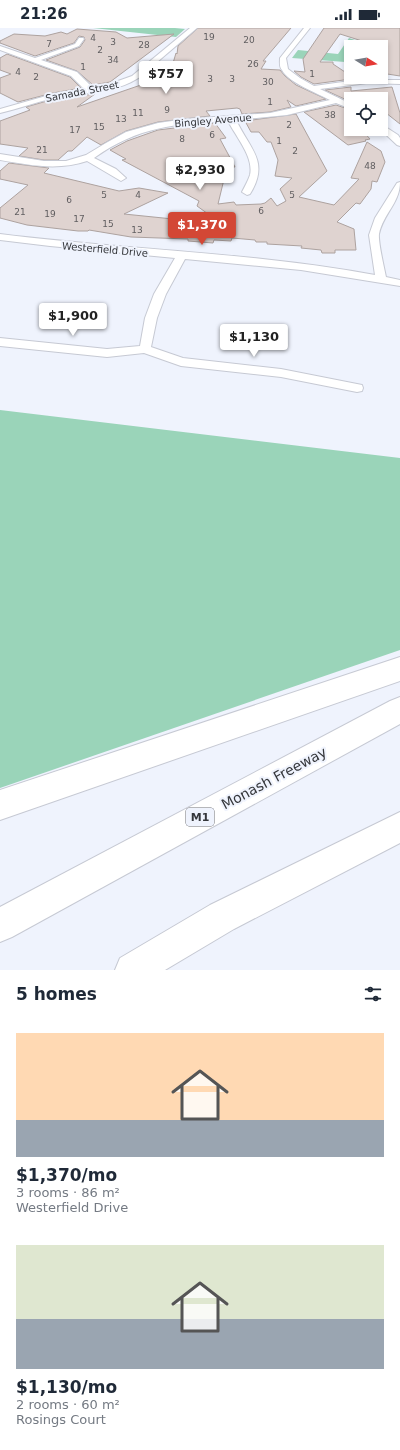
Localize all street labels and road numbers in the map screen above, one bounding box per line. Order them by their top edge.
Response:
street label: Samada Street [45,79,120,104]
street label: Bingley Avenue [174,112,252,129]
street label: Westerfield Drive [62,240,148,259]
street label: Monash Freeway [219,744,329,812]
road number: M1 [186,808,214,826]

